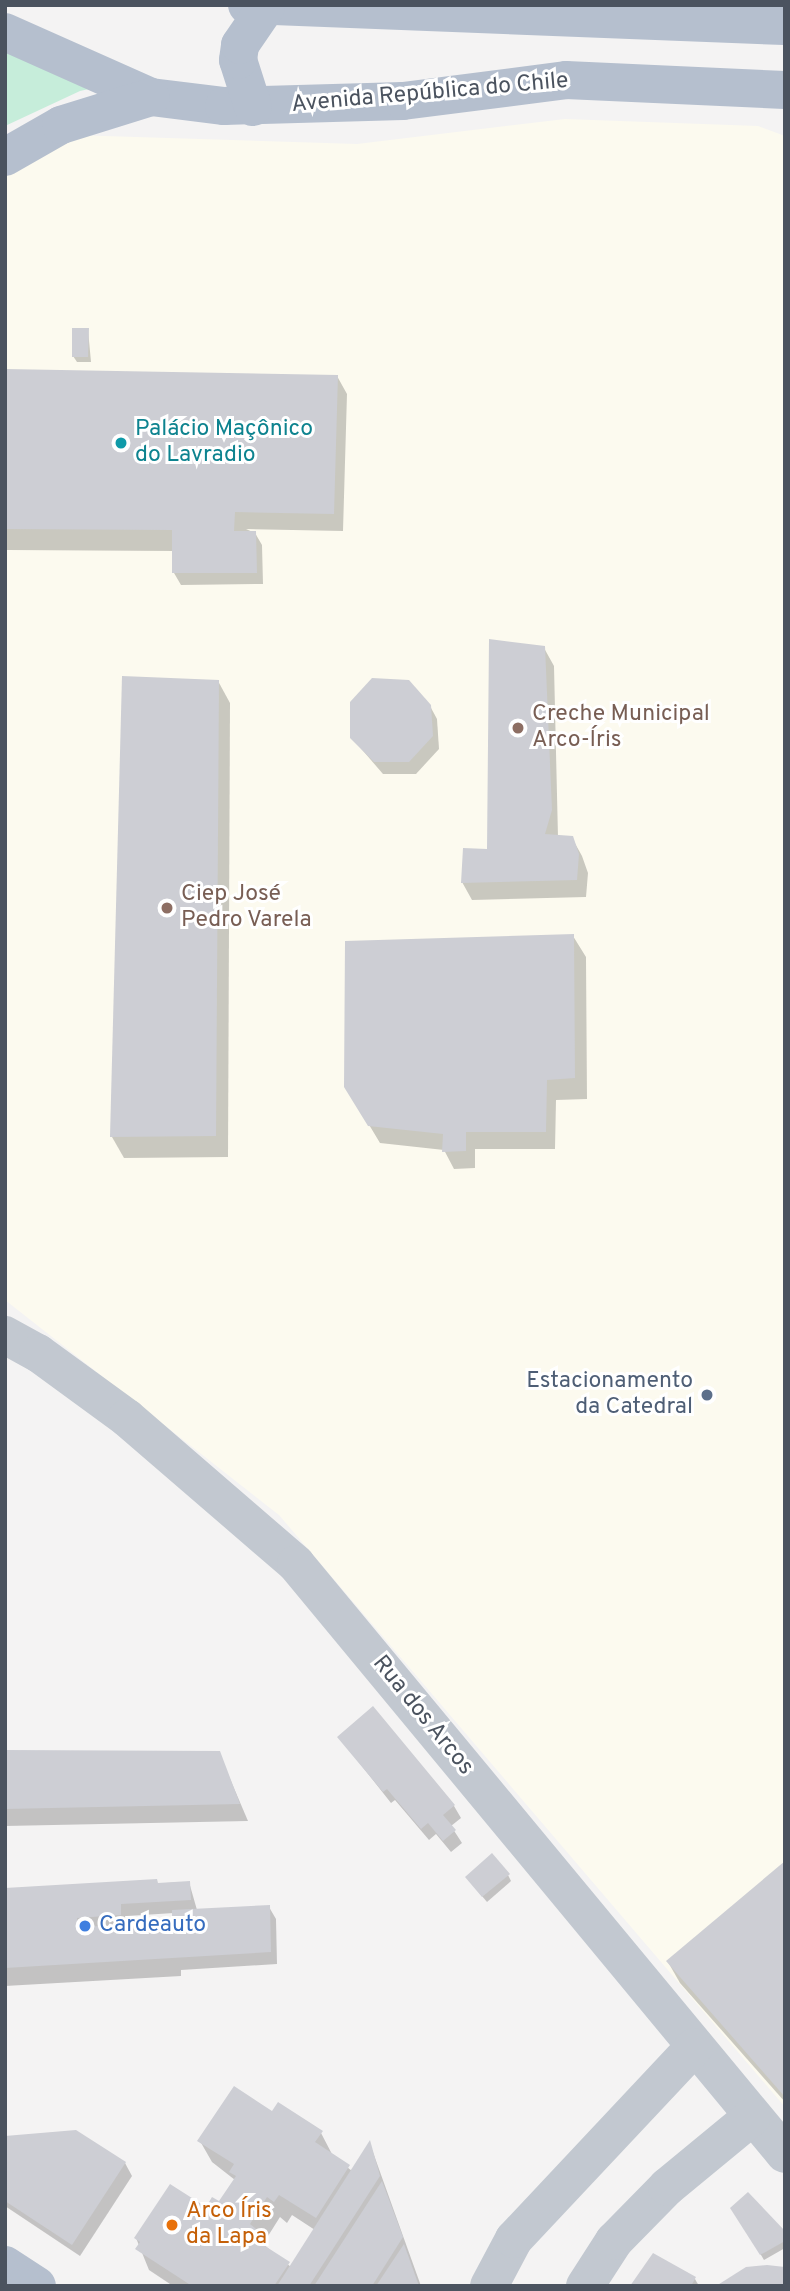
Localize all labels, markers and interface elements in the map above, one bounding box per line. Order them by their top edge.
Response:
street label: Avenida República do Chile [290,68,570,120]
place label: Palácio Maçônico do Lavradio [135,416,313,470]
marker: Palácio Maçônico do Lavradio [113,435,129,451]
place label: Creche Municipal Arco-Íris [532,701,710,755]
marker: Creche Municipal Arco-Íris [510,720,526,736]
place label: Ciep José Pedro Varela [181,881,313,935]
marker: Ciep José Pedro Varela [159,900,175,916]
place label: Estacionamento da Catedral [526,1368,693,1422]
marker: Estacionamento da Catedral [699,1387,715,1403]
street label: Rua dos Arcos [365,1650,479,1782]
place label: Cardeauto [99,1912,206,1940]
marker: Cardeauto [77,1918,93,1934]
place label: Arco Íris da Lapa [186,2198,272,2252]
marker: Arco Íris da Lapa [164,2217,180,2233]

